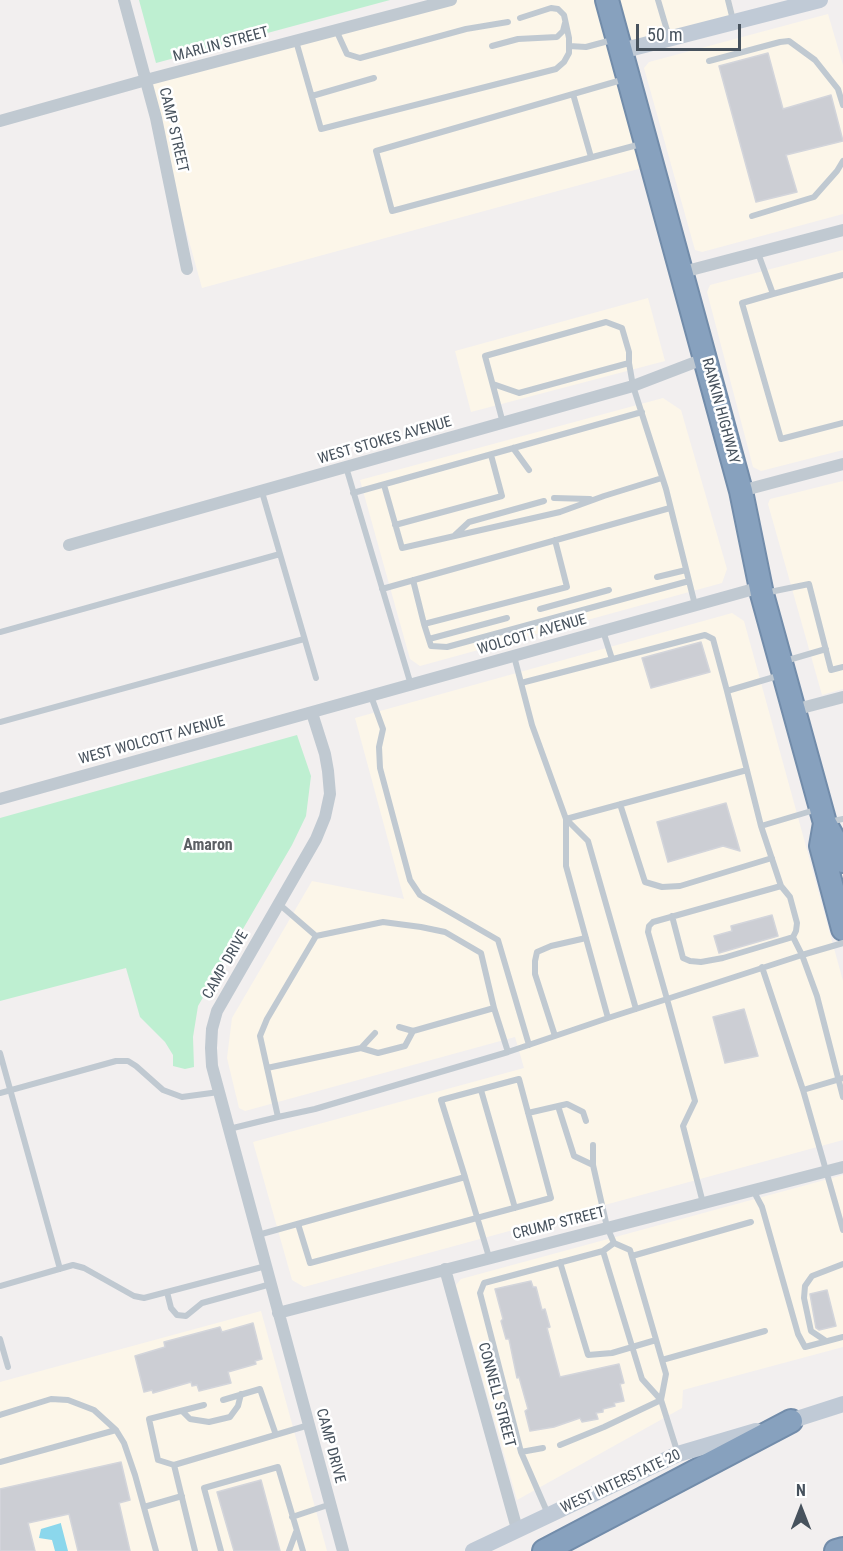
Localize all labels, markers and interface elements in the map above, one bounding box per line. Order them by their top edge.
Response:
scale bar [639,12,744,50]
street label: MARLIN STREET [171,24,271,66]
text: 50 m [647,24,682,45]
street label: CAMP STREET [154,86,192,174]
street label: RANKIN HIGHWAY [697,356,743,466]
street label: WEST STOKES AVENUE [316,413,454,469]
street label: WOLCOTT AVENUE [475,611,589,659]
street label: WEST WOLCOTT AVENUE [77,713,227,769]
district label: Amaron [183,836,233,856]
street label: CAMP DRIVE [199,927,253,1003]
street label: CRUMP STREET [511,1204,607,1244]
street label: CONNELL STREET [473,1341,519,1449]
street label: CAMP DRIVE [311,1407,349,1485]
street label: WEST INTERSTATE 20 [558,1446,684,1518]
north arrow [771,1479,831,1539]
text: N [796,1481,806,1500]

